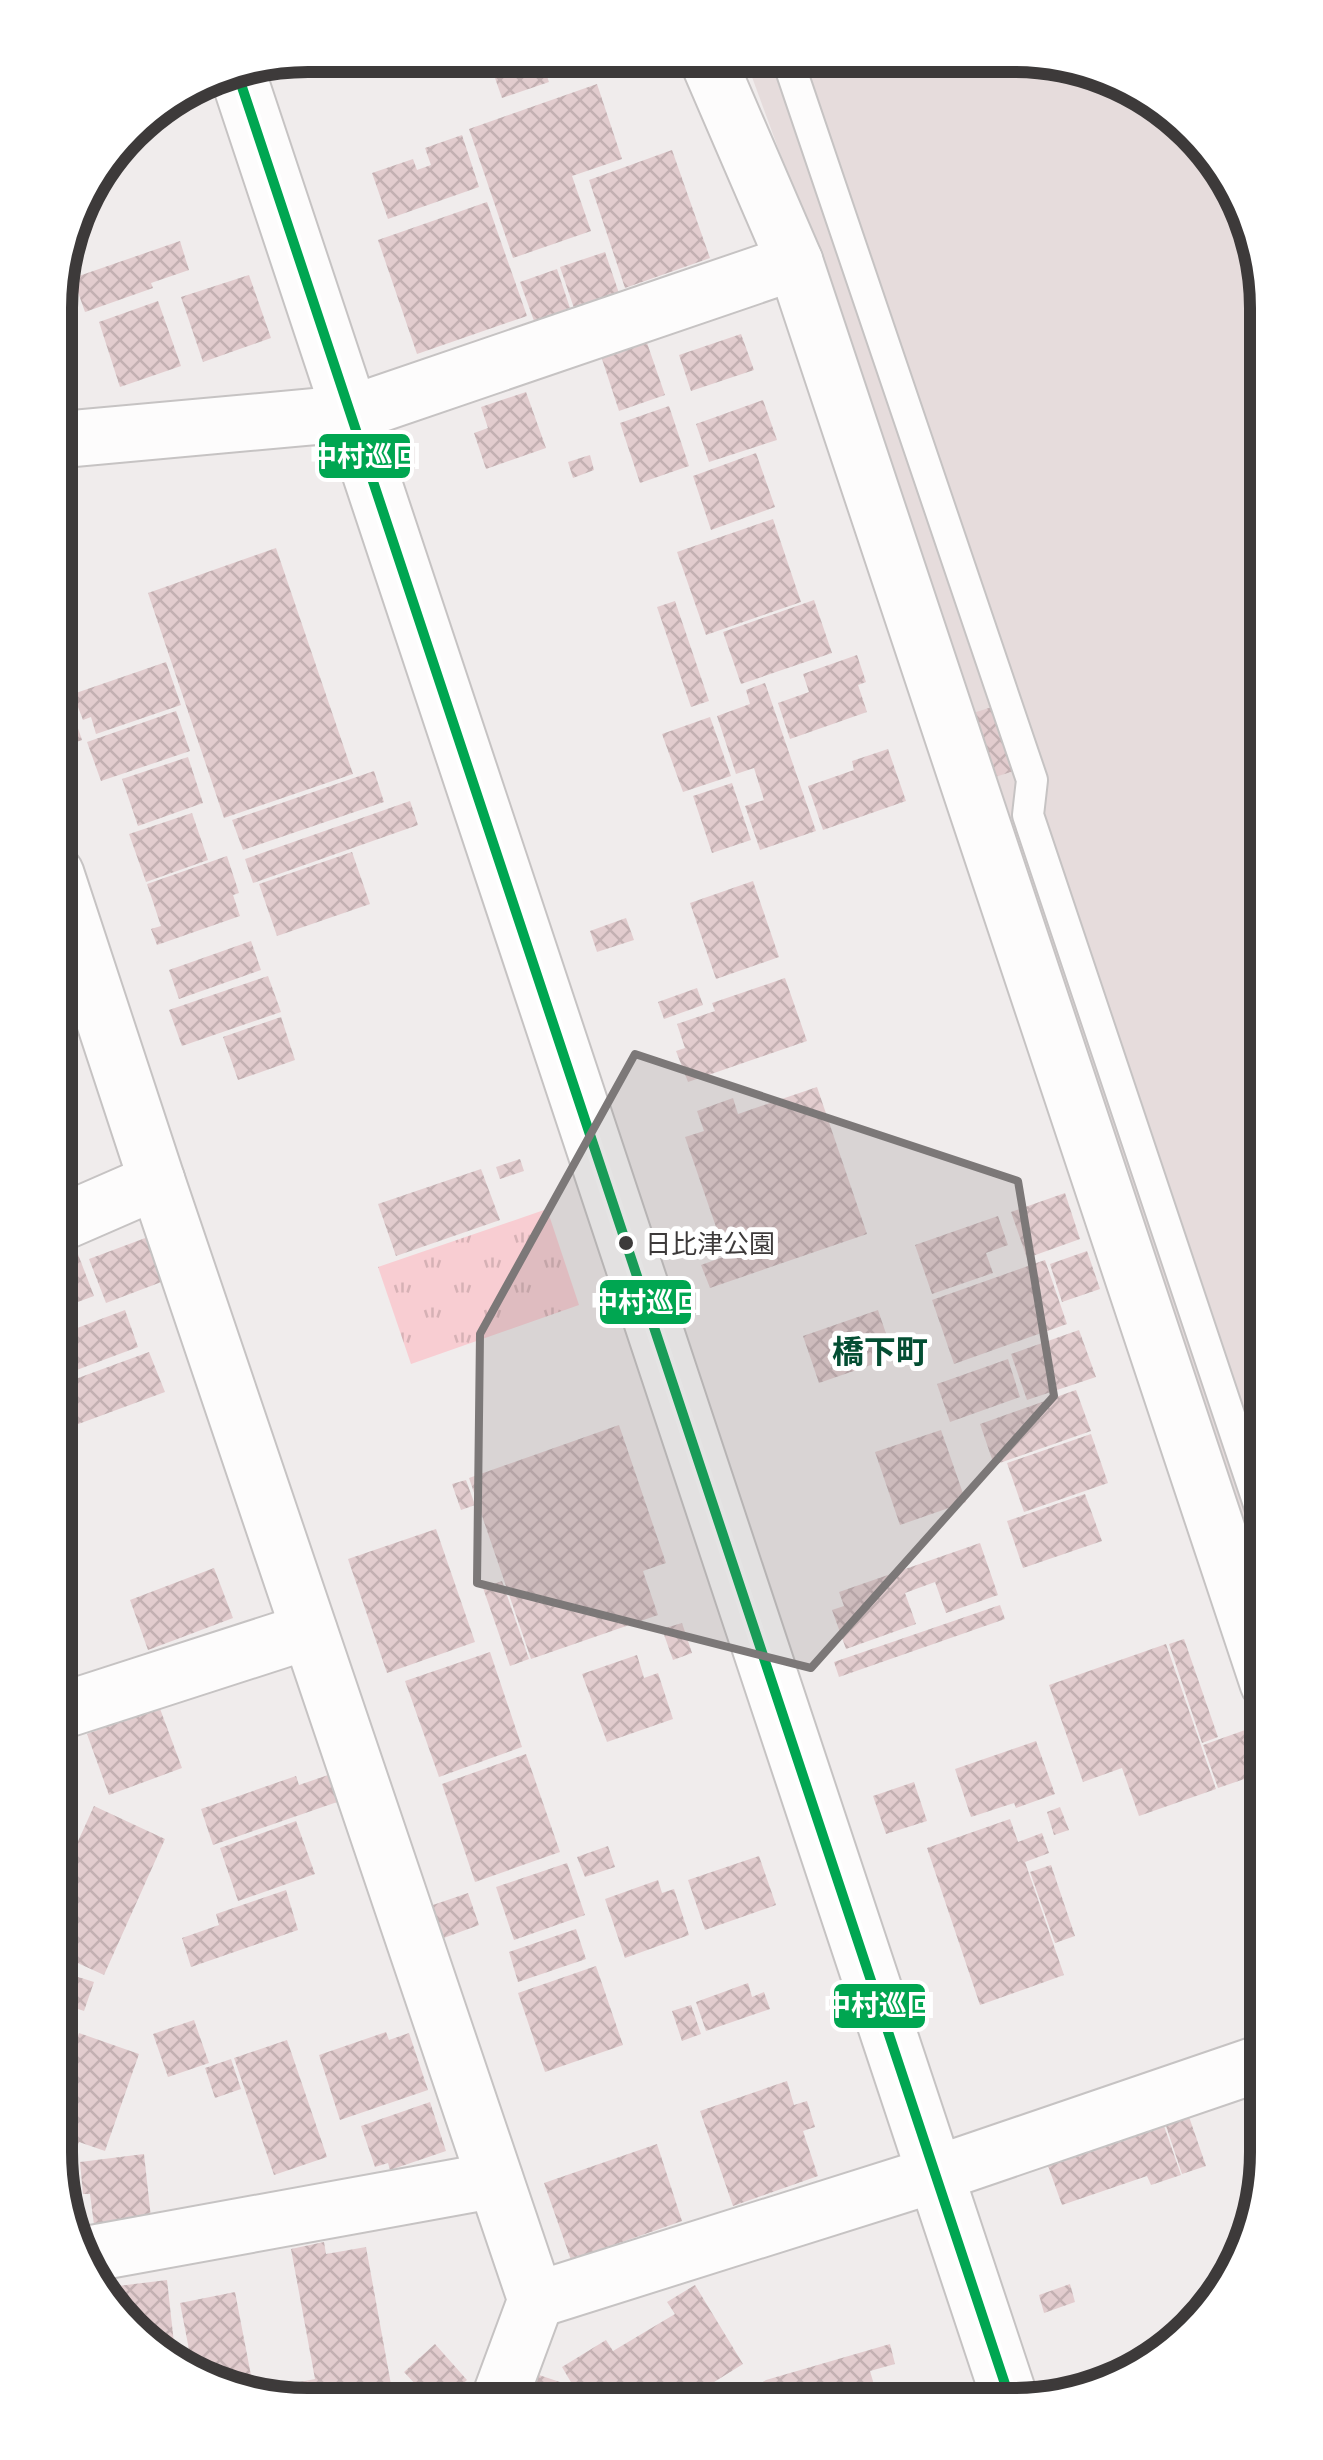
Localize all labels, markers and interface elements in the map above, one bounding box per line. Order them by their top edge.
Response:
line badge: 中村巡回 [317,432,412,480]
text: 中村巡回 [309,436,421,474]
place label: 日比津公園 [645,1225,775,1261]
marker: 日比津公園 [616,1233,636,1253]
line badge: 中村巡回 [598,1278,693,1326]
text: 中村巡回 [590,1282,702,1320]
district label: 橋下町 [832,1329,928,1373]
line badge: 中村巡回 [832,1982,927,2030]
text: 中村巡回 [823,1985,935,2023]

